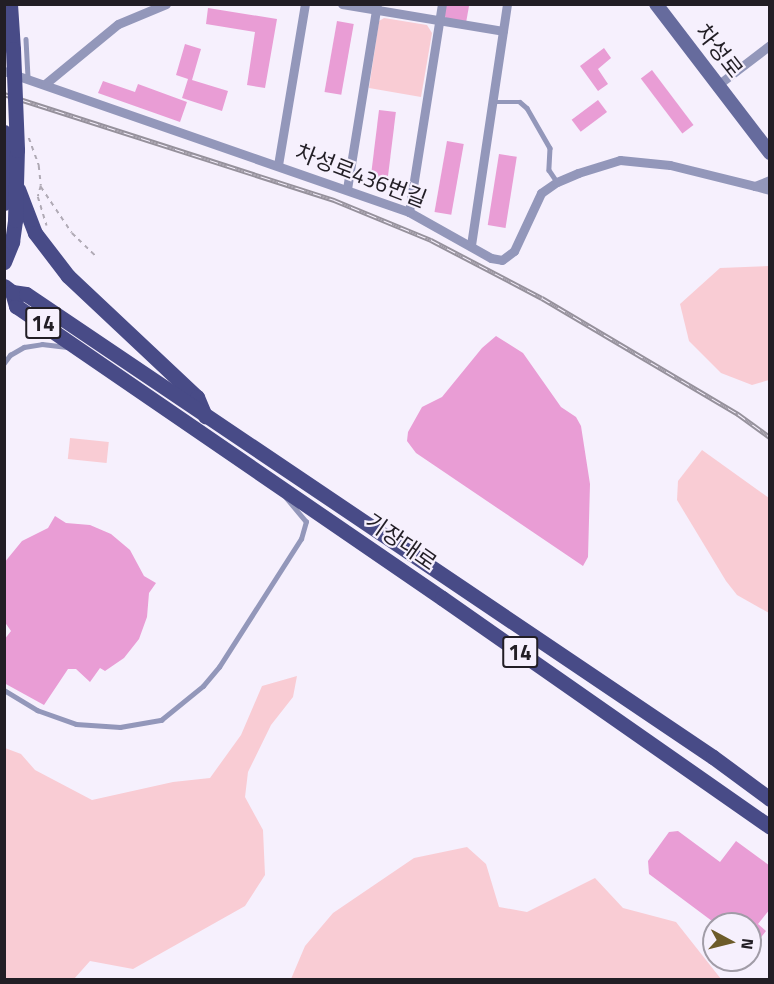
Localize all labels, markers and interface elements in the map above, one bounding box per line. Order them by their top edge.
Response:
street label: 차성로 [690,19,748,83]
street label: 차성로436번길 [292,139,430,213]
road number: 14 [25,305,61,341]
street label: 기장대로 [360,508,442,576]
road number: 14 [502,634,538,670]
north arrow [702,912,762,972]
text: N [735,937,760,951]

